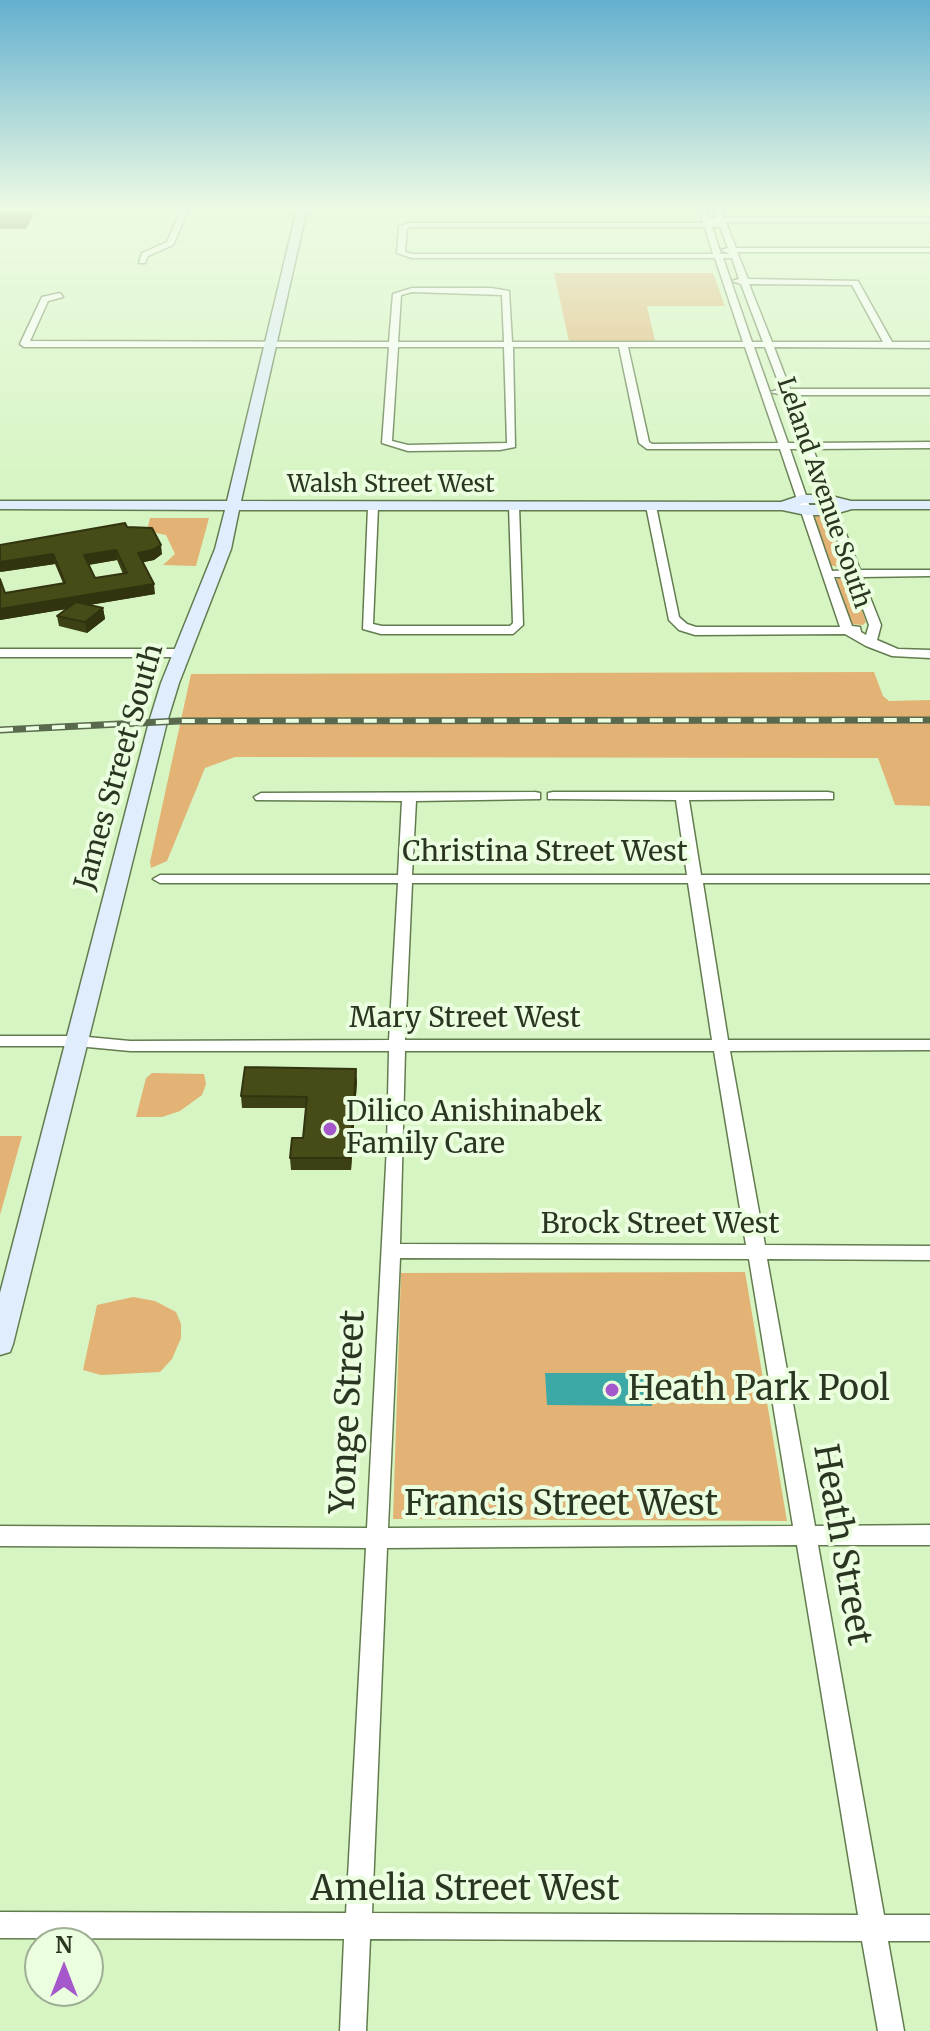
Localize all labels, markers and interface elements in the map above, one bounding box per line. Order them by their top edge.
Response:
street label: Leland Avenue South [770,374,876,612]
street label: Walsh Street West [287,471,495,499]
street label: James Street South [69,640,171,894]
street label: Christina Street West [402,836,688,870]
street label: Mary Street West [349,1002,581,1036]
place label: Dilico Anishinabek Family Care [346,1096,602,1162]
marker: Dilico Anishinabek Family Care [321,1120,339,1138]
street label: Brock Street West [541,1208,779,1242]
street label: Yonge Street [323,1309,375,1515]
place label: Heath Park Pool [628,1370,890,1410]
marker: Heath Park Pool [603,1381,621,1399]
street label: Heath Street [803,1441,879,1649]
street label: Francis Street West [404,1485,718,1525]
street label: Amelia Street West [311,1870,619,1910]
north arrow [24,1927,104,2007]
text: N [55,1931,73,1959]

